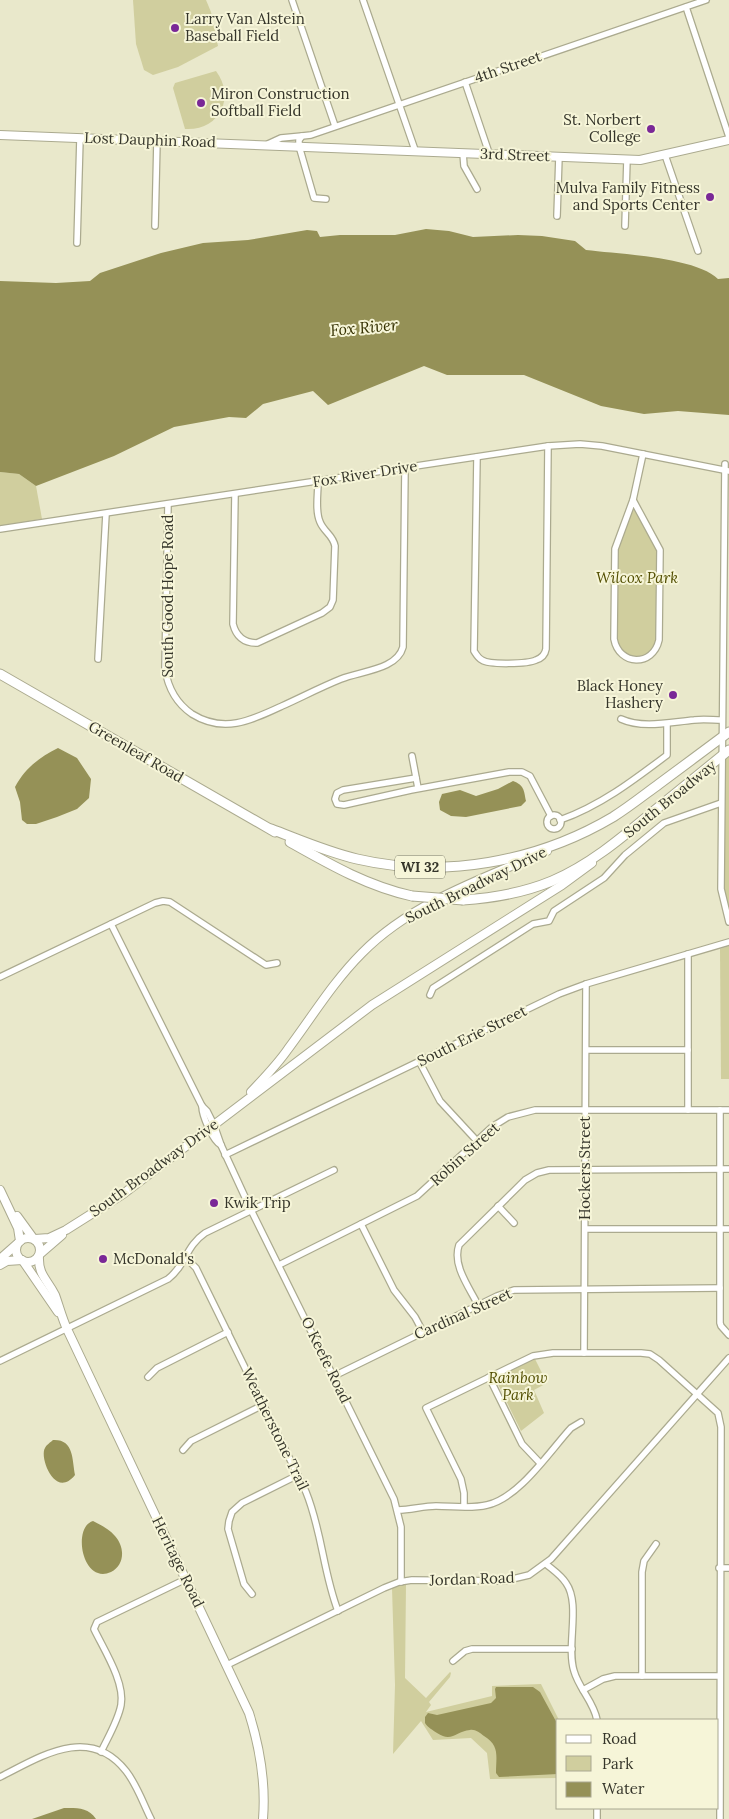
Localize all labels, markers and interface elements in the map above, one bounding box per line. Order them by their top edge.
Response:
place label: Larry Van Alstein Baseball Field [185,9,305,45]
marker: Larry Van Alstein Baseball Field [169,22,181,34]
street label: 4th Street [472,46,544,87]
place label: Miron Construction Softball Field [211,84,350,120]
marker: Miron Construction Softball Field [195,97,207,109]
place label: St. Norbert College [563,110,641,146]
marker: St. Norbert College [645,123,657,135]
street label: Lost Dauphin Road [84,128,216,151]
street label: 3rd Street [480,144,551,165]
place label: Mulva Family Fitness and Sports Center [556,178,701,214]
marker: Mulva Family Fitness and Sports Center [704,191,716,203]
water label: Fox River [329,314,399,340]
street label: Fox River Drive [311,456,419,491]
street label: South Good Hope Road [158,515,177,677]
park label: Wilcox Park [596,568,678,587]
place label: Black Honey Hashery [577,676,663,712]
marker: Black Honey Hashery [667,689,679,701]
street label: Greenleaf Road [85,717,187,787]
street label: South Broadway [620,756,720,842]
street label: South Broadway Drive [402,842,550,927]
road number: WI 32 [395,856,445,879]
street label: South Erie Street [414,1001,530,1070]
street label: South Broadway Drive [85,1114,222,1221]
street label: Hockers Street [575,1116,594,1220]
street label: Robin Street [426,1117,503,1190]
place label: Kwik Trip [224,1193,291,1212]
marker: Kwik Trip [208,1197,220,1209]
place label: McDonald's [113,1249,194,1268]
marker: McDonald's [97,1253,109,1265]
street label: Cardinal Street [411,1283,515,1344]
street label: O Keefe Road [297,1313,356,1406]
street label: Weatherstone Trail [238,1364,313,1493]
park label: Rainbow Park [488,1368,548,1404]
street label: Heritage Road [148,1513,209,1611]
street label: Jordan Road [428,1568,515,1590]
legend [556,1719,719,1809]
text: Road [602,1729,637,1748]
text: Park [602,1754,633,1773]
text: Water [602,1779,645,1798]

